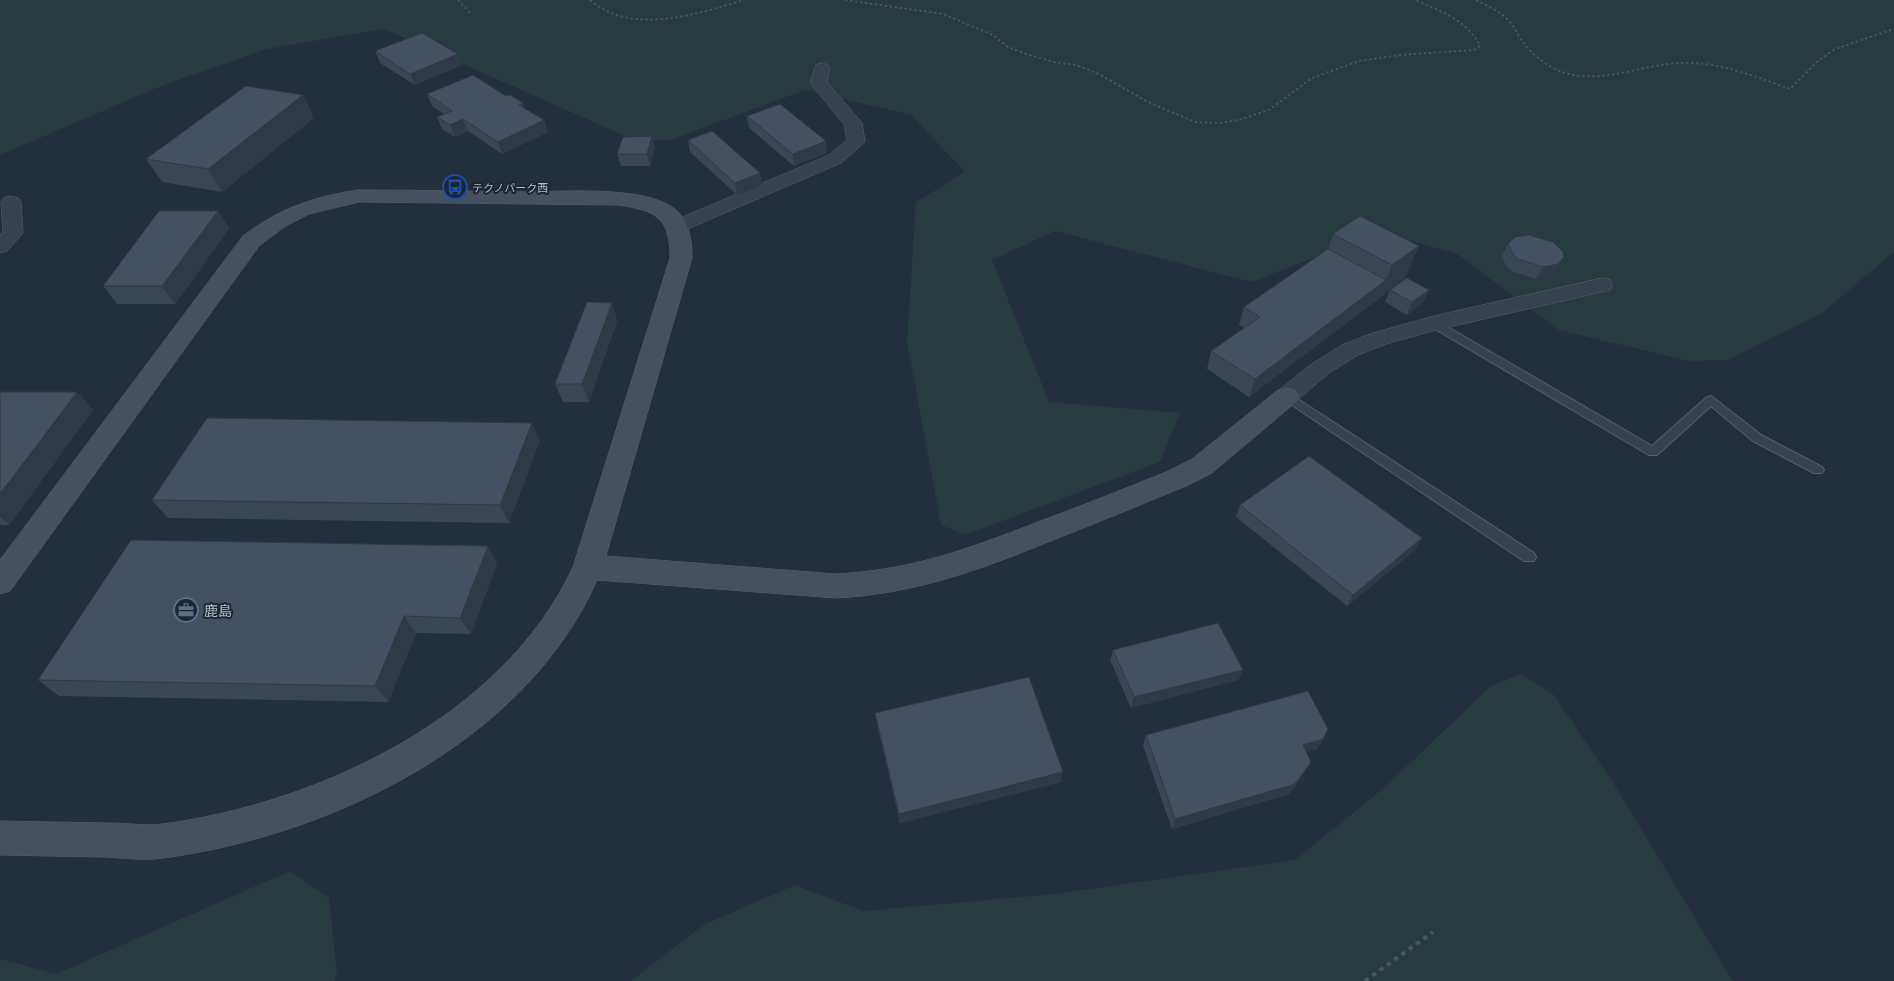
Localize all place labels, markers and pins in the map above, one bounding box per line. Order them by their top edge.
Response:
bus stop icon: テクノパーク西 [442,174,468,200]
place label: テクノパーク西 [472,180,548,195]
office icon: 鹿島 [173,597,199,623]
place label: 鹿島 [204,601,232,620]

